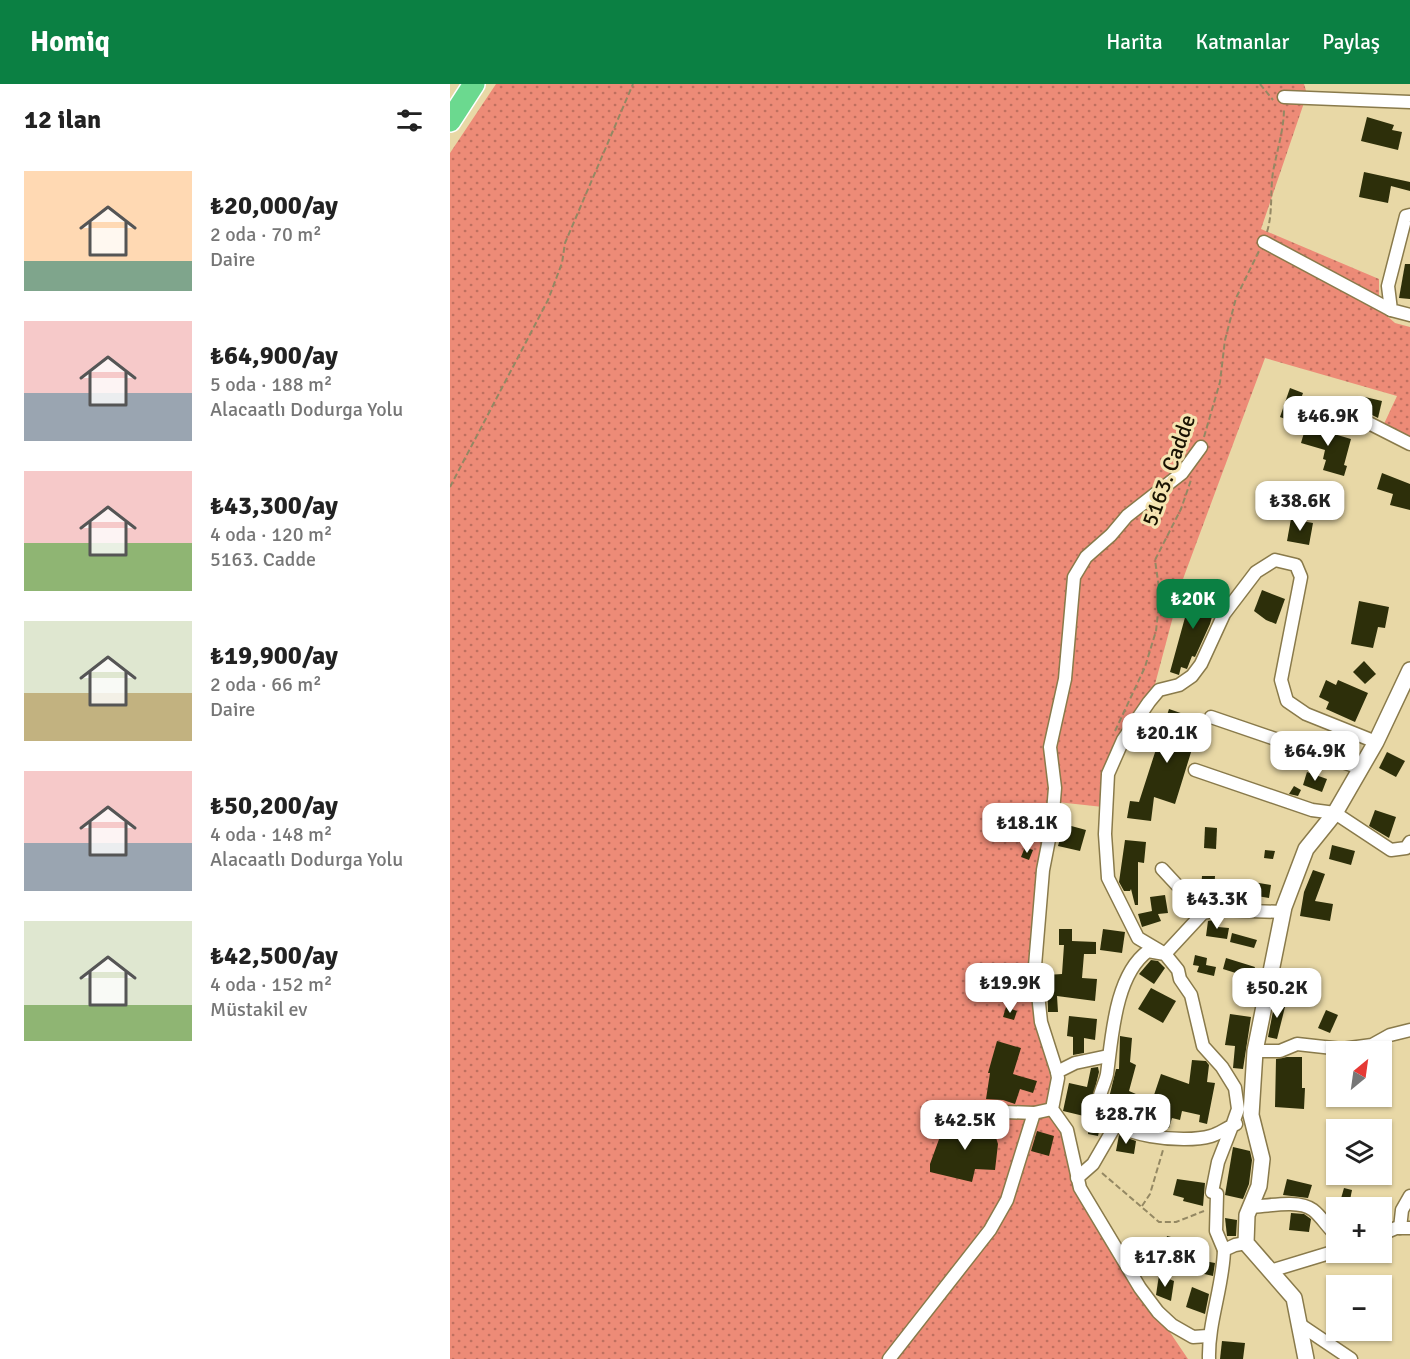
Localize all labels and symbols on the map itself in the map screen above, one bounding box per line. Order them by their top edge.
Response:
pin: ₺46.9K [1279,396,1377,447]
street label: 5163. Cadde [1136,411,1201,530]
pin: ₺38.6K [1251,481,1349,532]
pin: ₺20K [1157,579,1229,630]
pin: ₺20.1K [1118,713,1216,764]
pin: ₺64.9K [1266,731,1364,782]
pin: ₺18.1K [978,803,1076,854]
pin: ₺43.3K [1168,879,1266,930]
pin: ₺19.9K [961,963,1059,1014]
pin: ₺50.2K [1228,968,1326,1019]
north arrow [1326,1041,1392,1107]
pin: ₺28.7K [1077,1094,1175,1145]
pin: ₺42.5K [916,1100,1014,1151]
pin: ₺17.8K [1116,1237,1214,1288]

